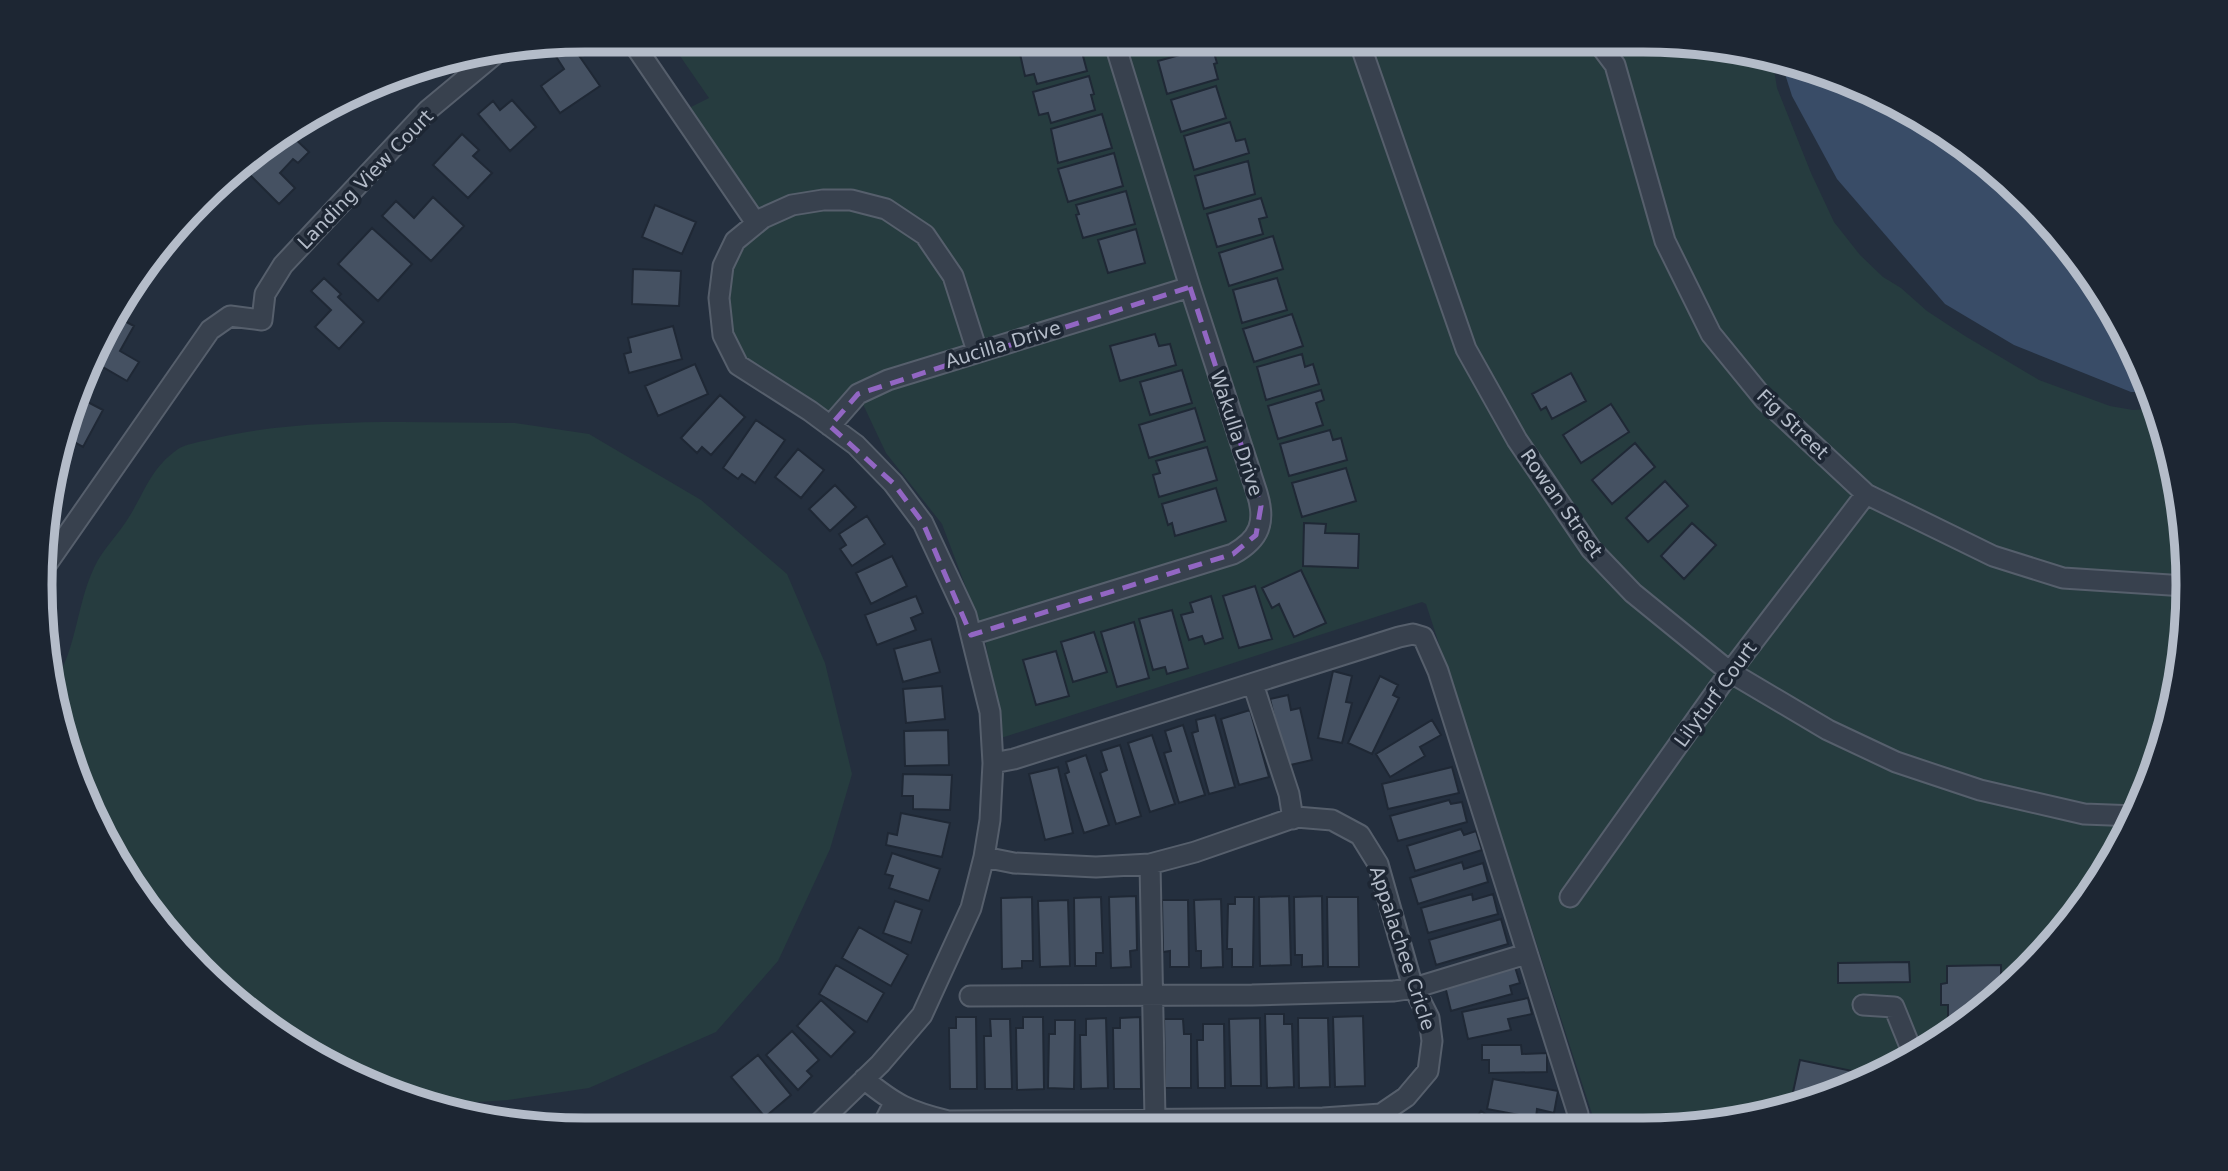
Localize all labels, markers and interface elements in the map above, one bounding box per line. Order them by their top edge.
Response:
street label: Landing View Court [293,105,437,253]
street label: Aucilla Drive [943,316,1063,372]
street label: Wakulla Drive [1206,368,1268,498]
street label: Fig Street [1753,385,1833,463]
street label: Rowan Street [1517,445,1607,561]
street label: Lilyturf Court [1669,637,1761,751]
street label: Appalachee Cricle [1366,863,1440,1033]

